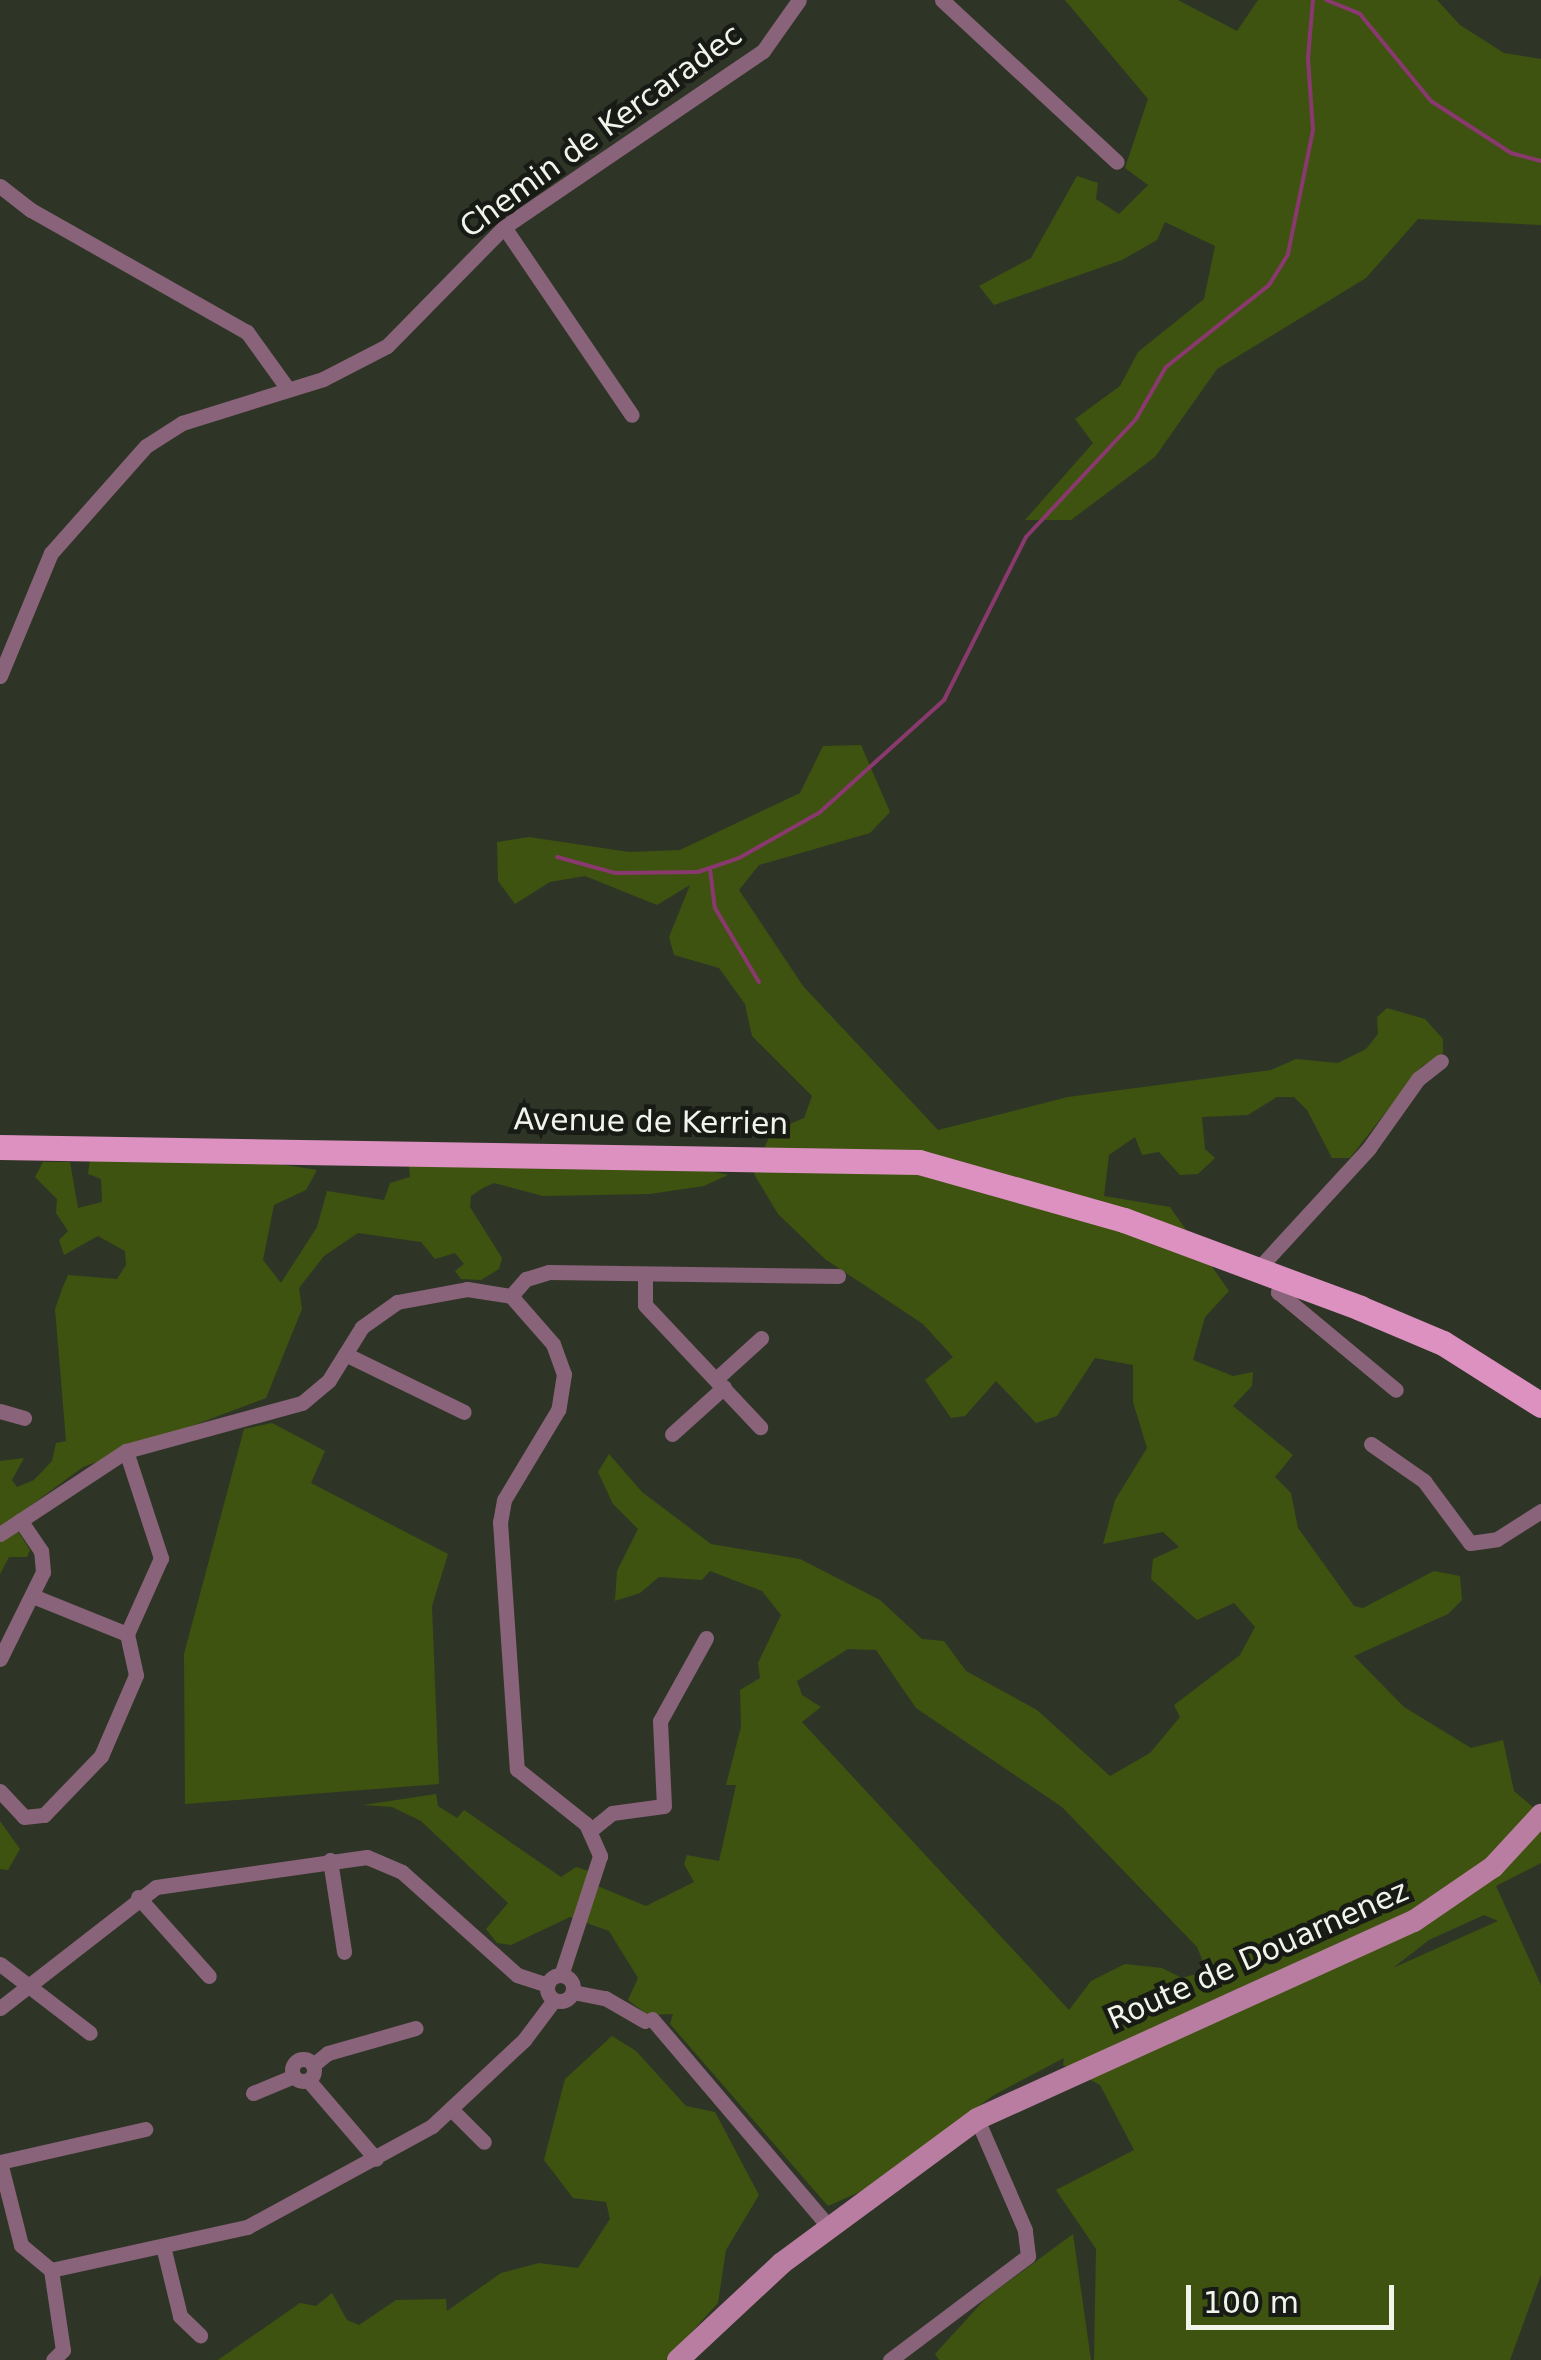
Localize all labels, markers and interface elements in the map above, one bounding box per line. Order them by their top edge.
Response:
street label: Chemin de Kercaradec [453,17,749,245]
street label: Avenue de Kerrien [513,1102,789,1142]
street label: Route de Douarnenez [1102,1872,1414,2038]
scale bar [1191,2265,1398,2327]
text: 100 m [1203,2285,1299,2320]

